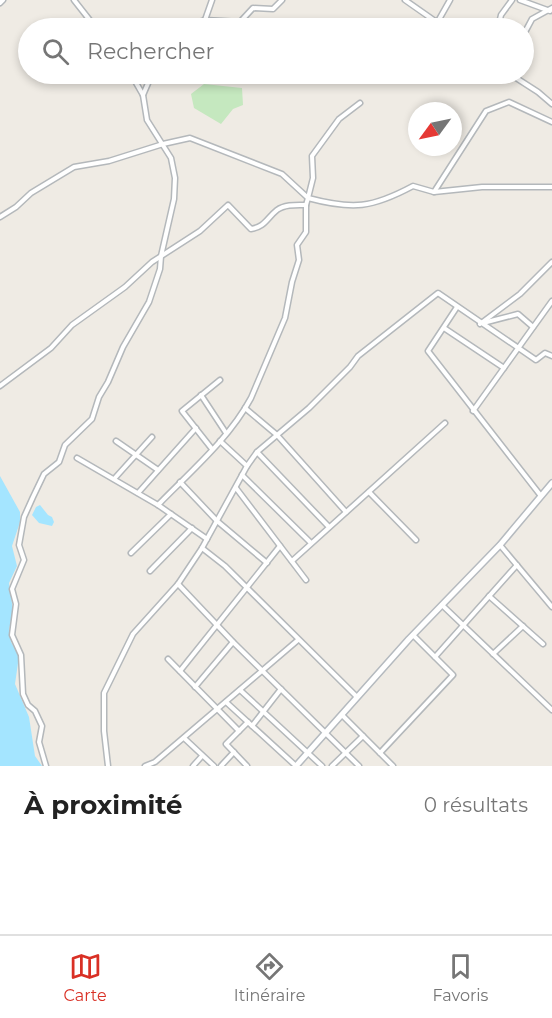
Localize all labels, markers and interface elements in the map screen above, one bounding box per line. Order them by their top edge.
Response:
search box [18,18,534,84]
icon: search [39,35,72,68]
text: Rechercher [87,38,214,65]
north arrow [408,102,462,156]
text: À proximité [24,789,183,821]
text: 0 résultats [424,793,528,817]
tab: Carte [64,950,107,1005]
tab: Itinéraire [234,950,305,1005]
tab: Favoris [432,950,488,1005]

